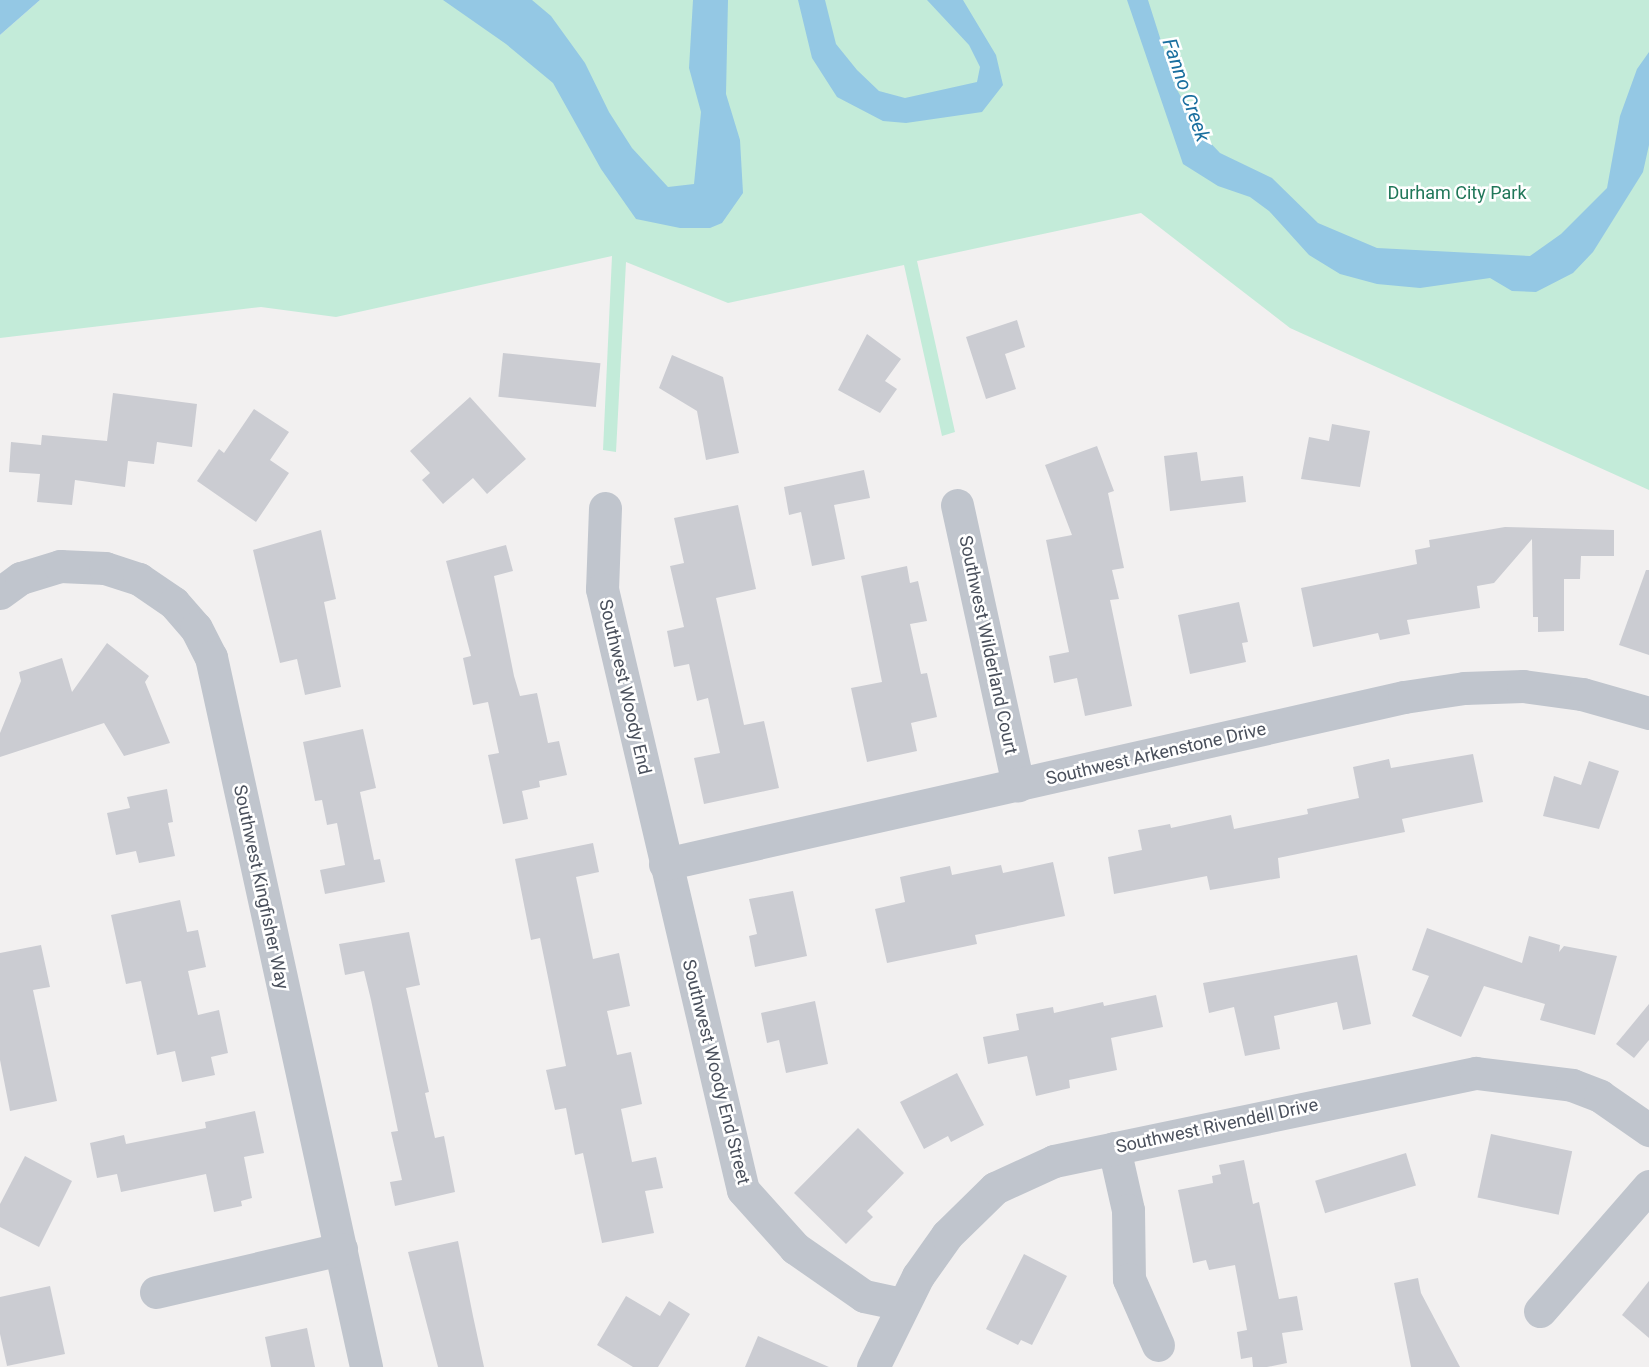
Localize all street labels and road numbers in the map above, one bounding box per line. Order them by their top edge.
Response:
street label: Southwest Wilderland Court [954,534,1022,756]
street label: Southwest Woody End [594,597,656,777]
street label: Southwest Arkenstone Drive [1044,718,1268,790]
street label: Southwest Kingfisher Way [229,783,293,991]
street label: Southwest Woody End Street [678,957,754,1187]
street label: Southwest Rivendell Drive [1114,1094,1320,1158]

